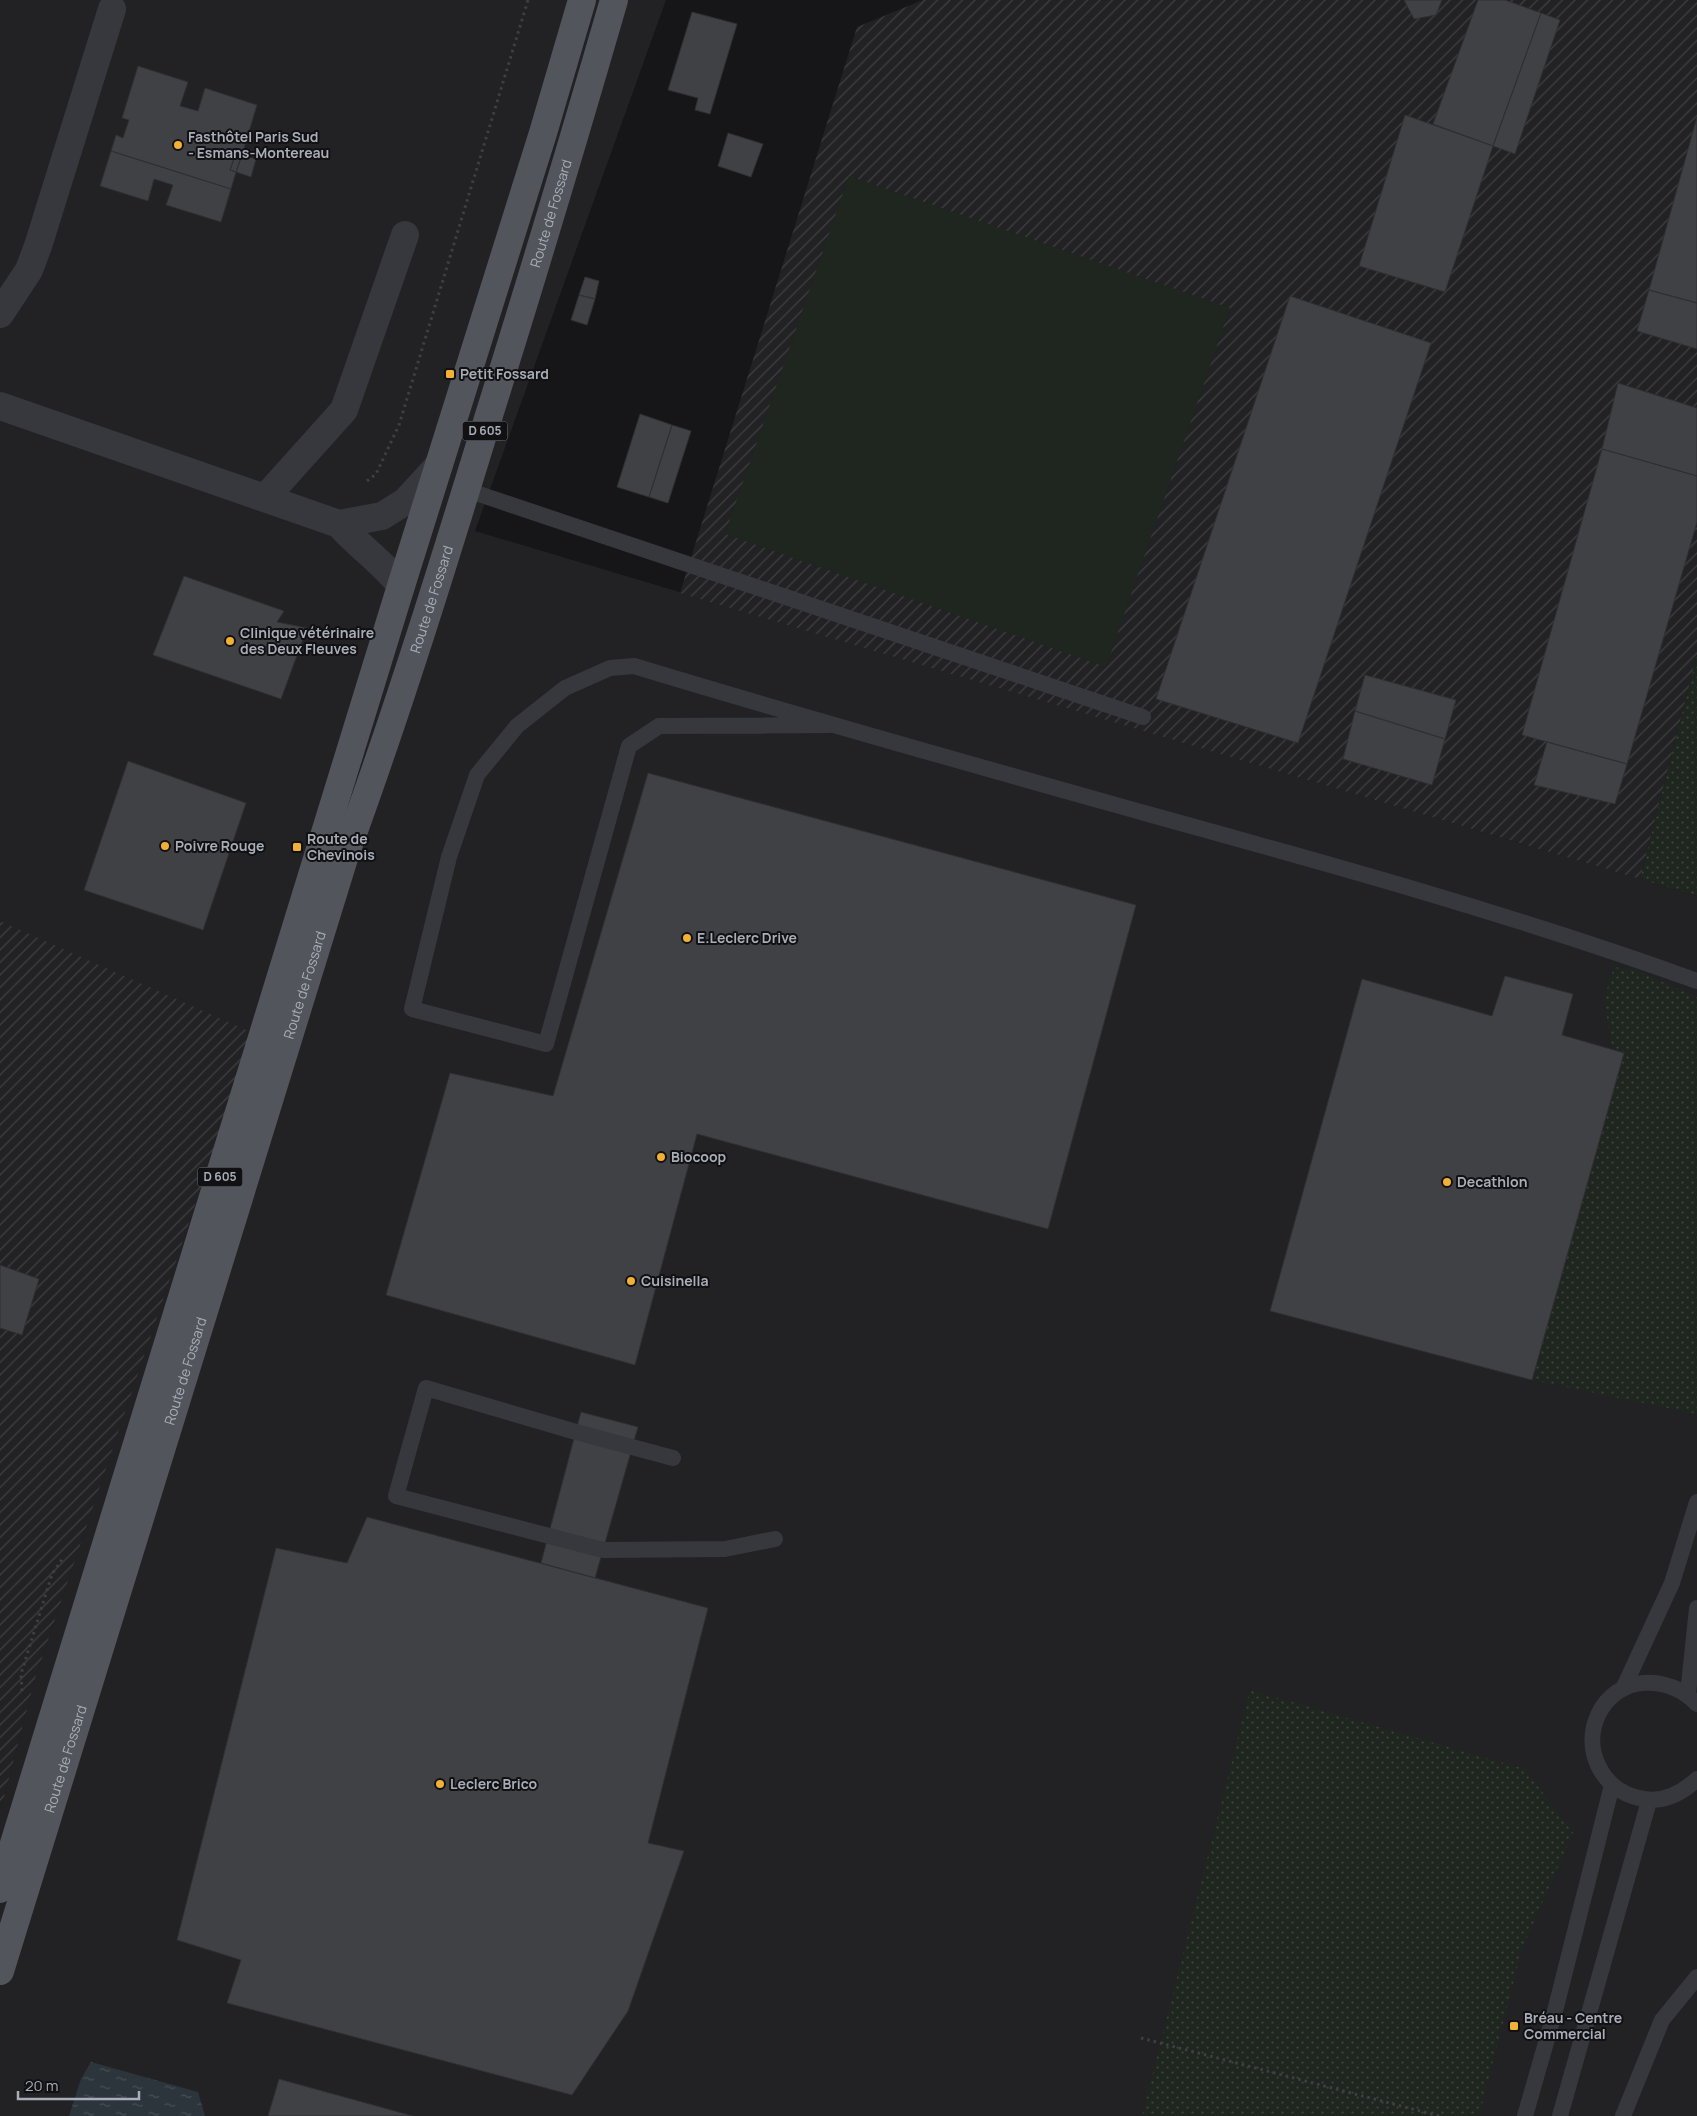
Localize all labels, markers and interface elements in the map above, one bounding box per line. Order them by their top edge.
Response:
place label: Fasthôtel Paris Sud - Esmans-Montereau [188,127,329,162]
marker: Fasthôtel Paris Sud - Esmans-Montereau [172,139,184,151]
street label: Route de Fossard [525,157,576,270]
place label: Petit Fossard [460,364,549,383]
marker: Petit Fossard [444,368,456,380]
road number: D 605 [462,422,508,441]
street label: Route de Fossard [405,543,457,655]
place label: Clinique vétérinaire des Deux Fleuves [240,623,374,658]
marker: Clinique vétérinaire des Deux Fleuves [224,635,236,647]
place label: Route de Chevinois [307,829,375,864]
place label: Poivre Rouge [175,836,265,855]
marker: Poivre Rouge [159,840,171,852]
marker: Route de Chevinois [291,841,303,853]
place label: E.Leclerc Drive [697,928,797,947]
street label: Route de Fossard [279,929,330,1041]
marker: E.Leclerc Drive [681,932,693,944]
place label: Biocoop [671,1147,727,1166]
marker: Biocoop [655,1151,667,1163]
road number: D 605 [198,1168,242,1186]
place label: Decathlon [1457,1172,1527,1191]
marker: Decathlon [1441,1176,1453,1188]
place label: Cuisinella [641,1271,709,1290]
marker: Cuisinella [625,1275,637,1287]
street label: Route de Fossard [159,1315,211,1427]
street label: Route de Fossard [39,1703,91,1815]
place label: Leclerc Brico [450,1774,538,1793]
marker: Leclerc Brico [434,1778,446,1790]
place label: Bréau - Centre Commercial [1524,2008,1622,2043]
marker: Bréau - Centre Commercial [1508,2020,1520,2032]
scale bar [18,2068,139,2100]
text: 20 m [25,2075,58,2096]

